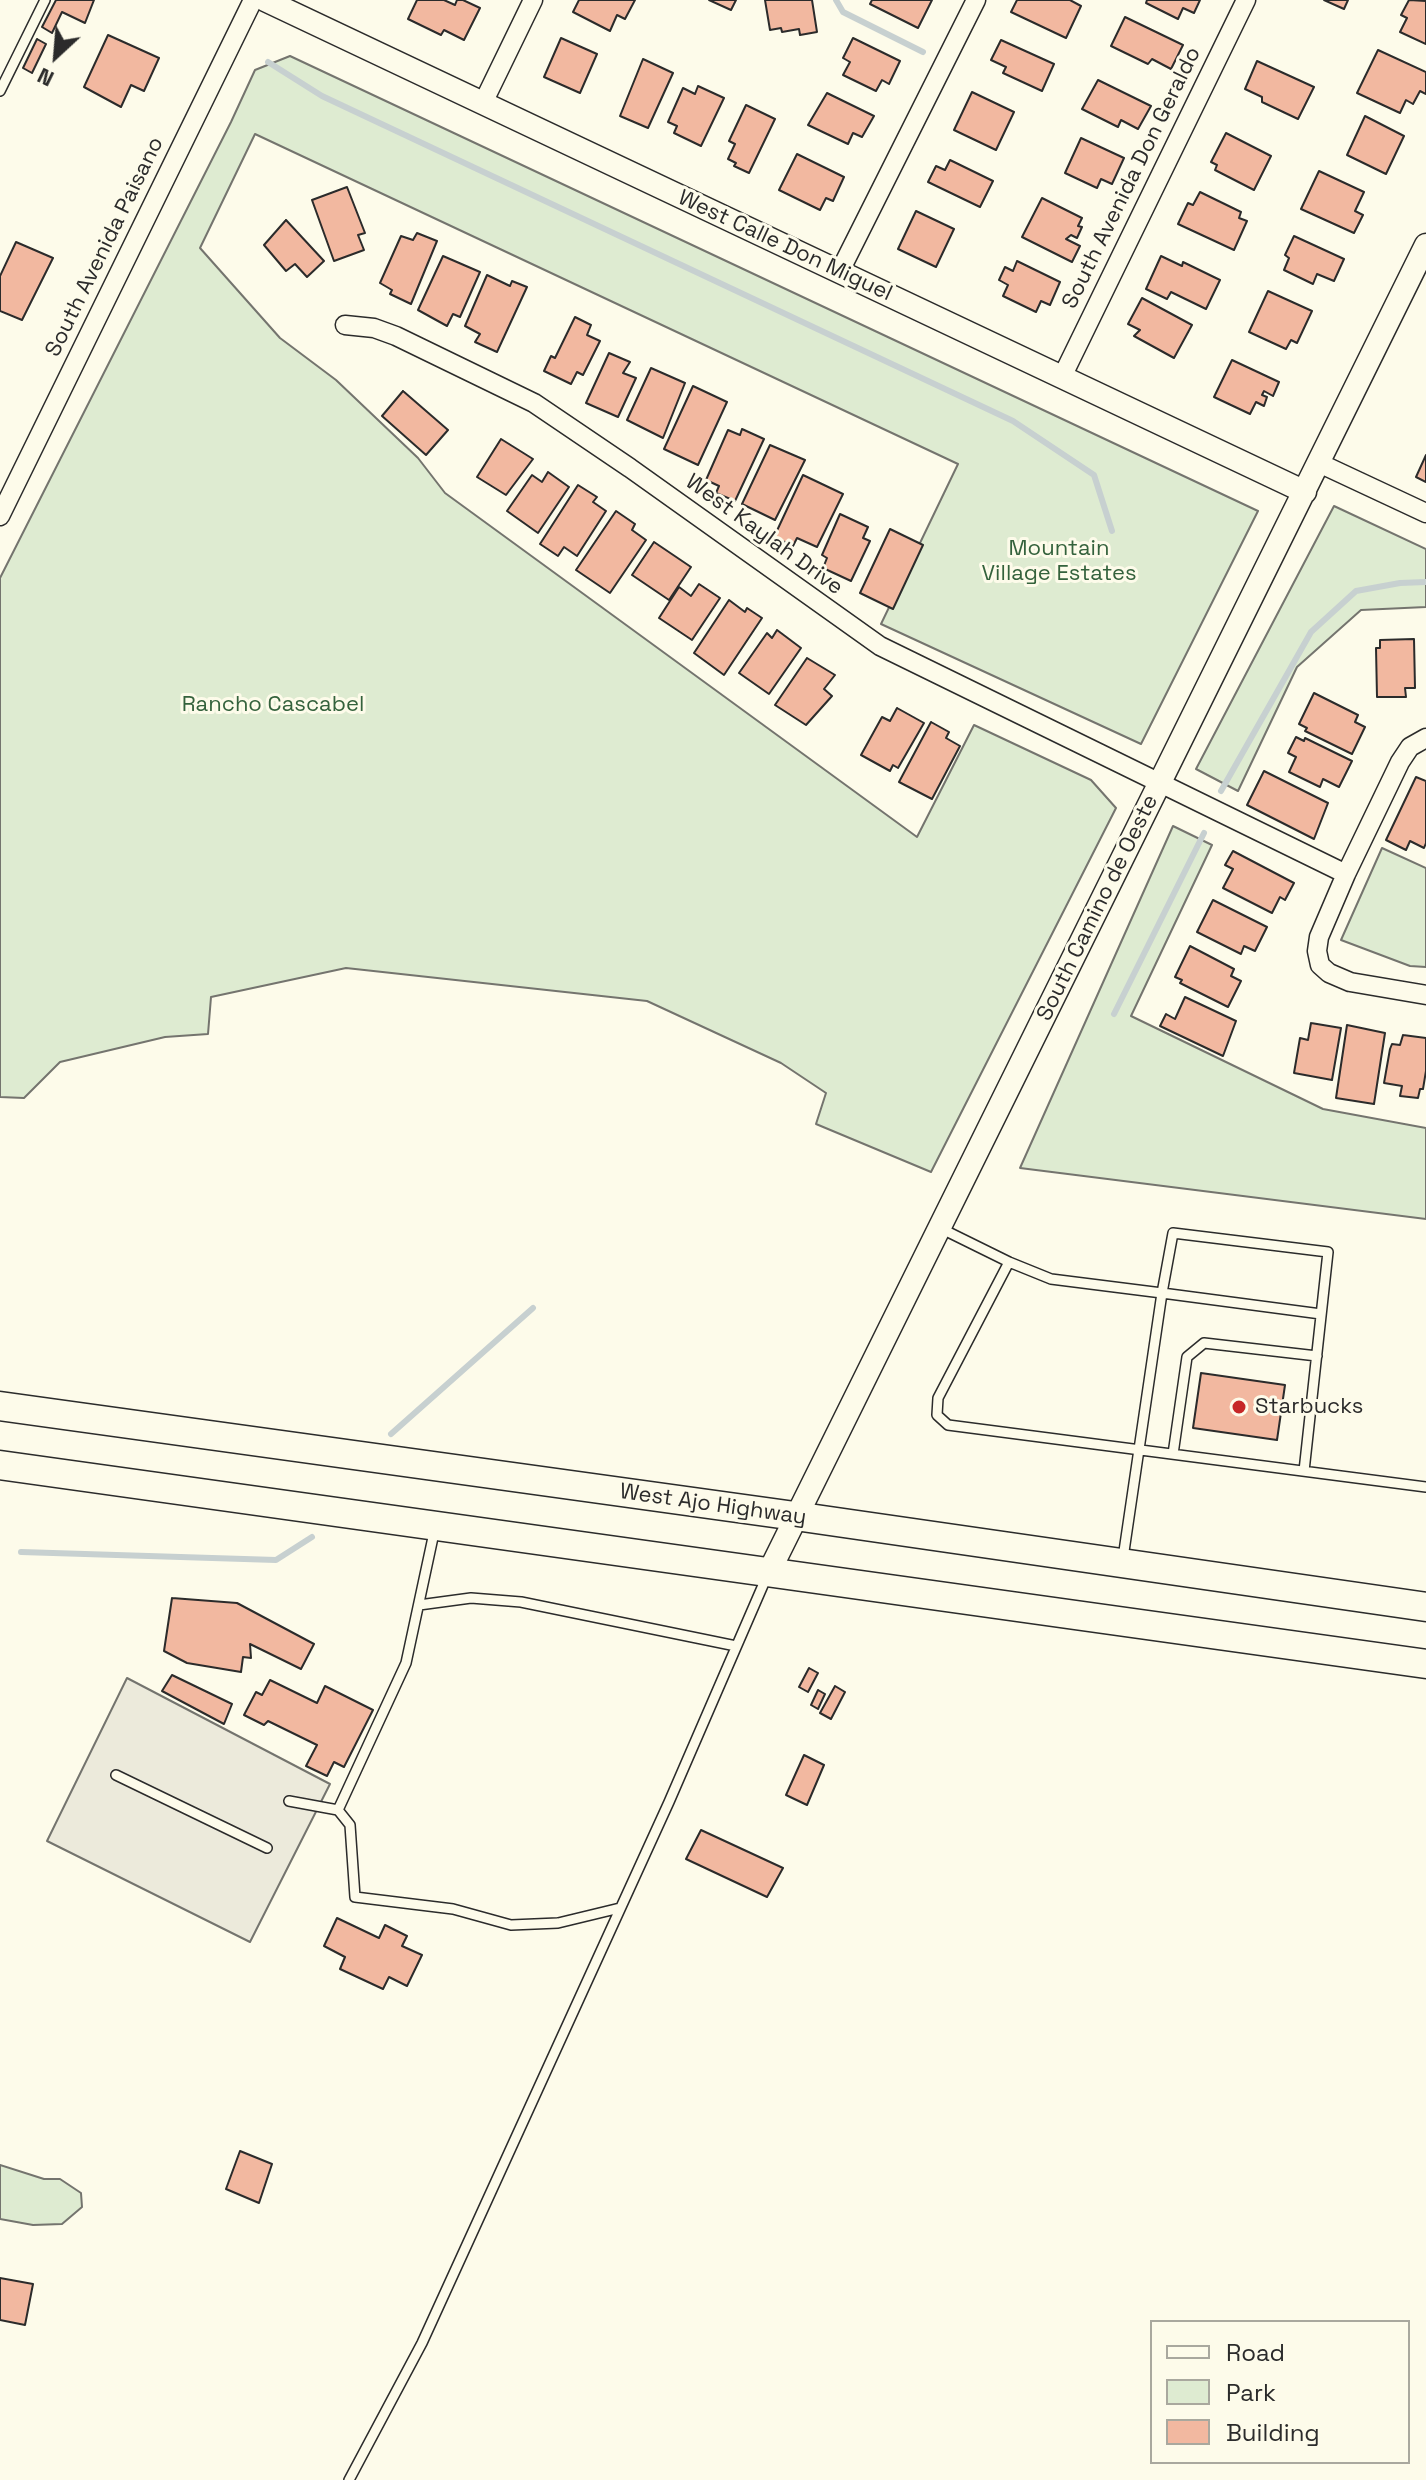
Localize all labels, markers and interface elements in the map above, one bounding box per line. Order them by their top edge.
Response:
north arrow [16,16,96,96]
street label: South Avenida Don Geraldo [1057,43,1207,313]
text: N [33,62,58,93]
street label: South Avenida Paisano [40,133,170,361]
street label: West Calle Don Miguel [674,185,896,307]
street label: West Kaylah Drive [680,469,848,601]
park label: Mountain Village Estates [981,536,1137,588]
park label: Rancho Cascabel [182,692,364,718]
street label: South Camino de Oeste [1032,791,1164,1025]
place label: Starbucks [1255,1394,1363,1420]
marker: Starbucks [1230,1398,1248,1416]
street label: West Ajo Highway [618,1479,808,1531]
legend [1150,2320,1410,2464]
text: Road [1226,2337,1285,2368]
text: Park [1226,2377,1276,2408]
text: Building [1226,2417,1320,2448]

